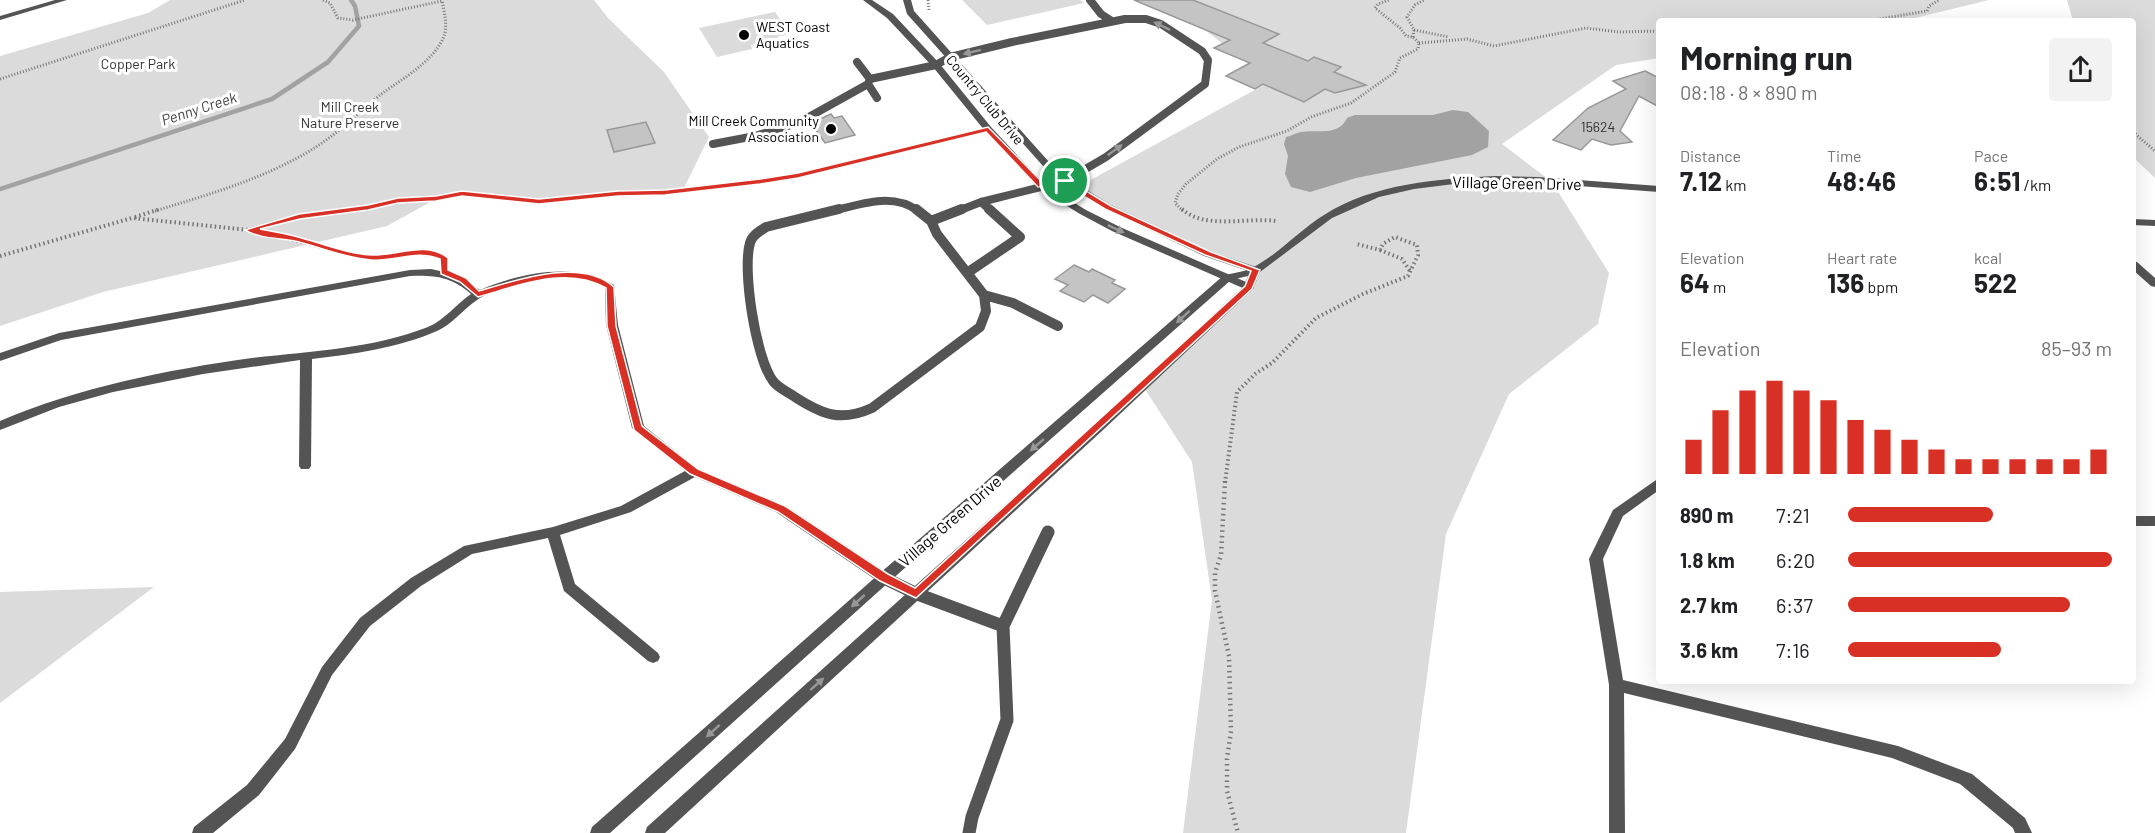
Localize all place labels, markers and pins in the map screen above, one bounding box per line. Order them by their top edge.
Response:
place label: WEST Coast Aquatics [756,18,830,51]
marker: WEST Coast Aquatics [737,28,751,42]
place label: Mill Creek Community Association [688,112,820,145]
marker: Mill Creek Community Association [824,122,838,136]
pin [1039,155,1090,206]

